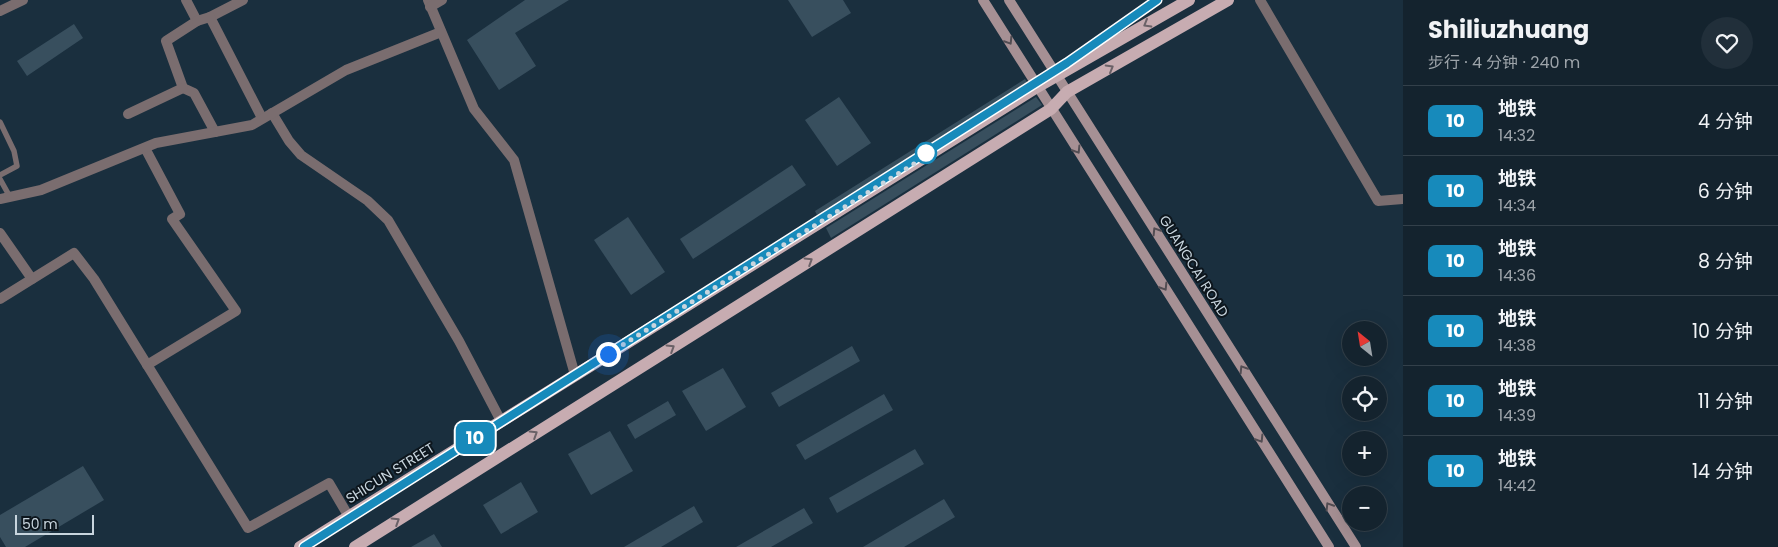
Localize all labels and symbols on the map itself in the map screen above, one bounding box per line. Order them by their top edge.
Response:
one-way arrow [1143,18,1152,28]
one-way arrow [1002,36,1012,45]
one-way arrow [1104,64,1113,74]
unlabelled marker [915,142,937,164]
one-way arrow [1070,144,1080,153]
street label: GUANGCAI ROAD [1155,211,1233,321]
one-way arrow [1152,228,1162,237]
one-way arrow [803,258,812,267]
one-way arrow [1158,281,1167,291]
north arrow [1342,321,1388,366]
your location [596,342,621,367]
one-way arrow [666,344,675,354]
one-way arrow [1239,365,1249,374]
line badge: 10 [452,422,498,454]
one-way arrow [528,431,537,441]
one-way arrow [1254,434,1264,443]
street label: SHICUN STREET [342,437,439,508]
one-way arrow [1326,502,1336,511]
scale bar [15,512,94,535]
one-way arrow [391,518,400,527]

